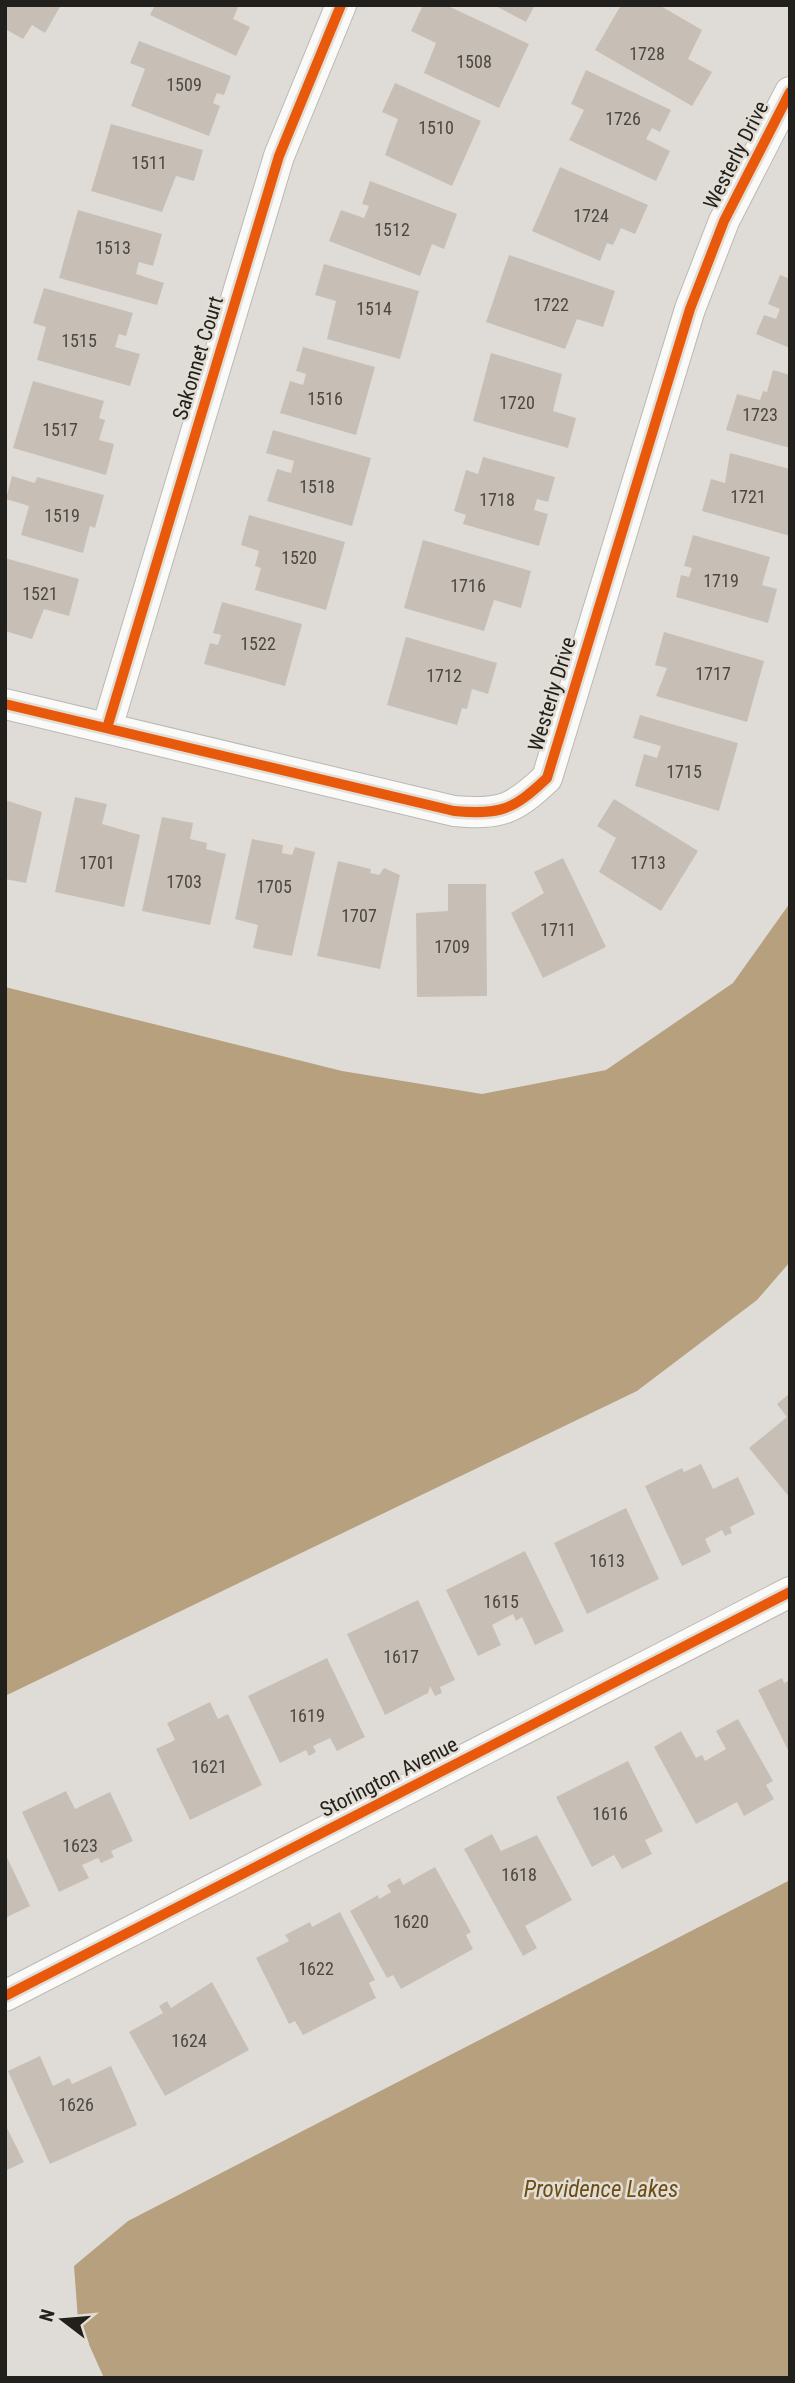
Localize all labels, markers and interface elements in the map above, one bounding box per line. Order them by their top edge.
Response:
house number: 1728 [629,43,665,64]
house number: 1508 [456,51,492,72]
house number: 1509 [166,74,202,95]
street label: Westerly Drive [699,97,774,213]
house number: 1726 [605,108,641,129]
house number: 1510 [418,117,454,138]
house number: 1511 [131,152,167,173]
house number: 1724 [573,205,609,226]
house number: 1512 [374,219,410,240]
house number: 1513 [95,237,131,258]
street label: Sakonnet Court [168,293,228,423]
house number: 1722 [533,294,569,315]
house number: 1514 [356,298,392,319]
house number: 1515 [61,330,97,351]
house number: 1516 [307,388,343,409]
house number: 1720 [499,392,535,413]
house number: 1723 [742,404,778,425]
house number: 1517 [42,419,78,440]
house number: 1518 [299,476,335,497]
house number: 1721 [730,486,766,507]
house number: 1718 [479,489,515,510]
house number: 1519 [44,505,80,526]
house number: 1520 [281,547,317,568]
house number: 1719 [703,570,739,591]
house number: 1716 [450,575,486,596]
house number: 1521 [22,583,58,604]
house number: 1522 [240,633,276,654]
street label: Westerly Drive [523,634,581,754]
house number: 1717 [695,663,731,684]
house number: 1712 [426,665,462,686]
house number: 1715 [666,761,702,782]
house number: 1701 [79,852,115,873]
house number: 1713 [630,852,666,873]
house number: 1703 [166,871,202,892]
house number: 1705 [256,876,292,897]
house number: 1707 [341,905,377,926]
house number: 1711 [540,919,576,940]
house number: 1709 [434,936,470,957]
house number: 1613 [589,1550,625,1571]
house number: 1615 [483,1591,519,1612]
house number: 1617 [383,1646,419,1667]
house number: 1619 [289,1705,325,1726]
street label: Storington Avenue [316,1732,462,1822]
house number: 1621 [191,1756,227,1777]
house number: 1616 [592,1803,628,1824]
house number: 1623 [62,1835,98,1856]
house number: 1618 [501,1864,537,1885]
house number: 1620 [393,1911,429,1932]
house number: 1622 [298,1958,334,1979]
house number: 1624 [171,2030,207,2051]
house number: 1626 [58,2094,94,2115]
water label: Providence Lakes [524,2176,678,2203]
north arrow [28,2285,98,2355]
text: N [34,2307,60,2324]

